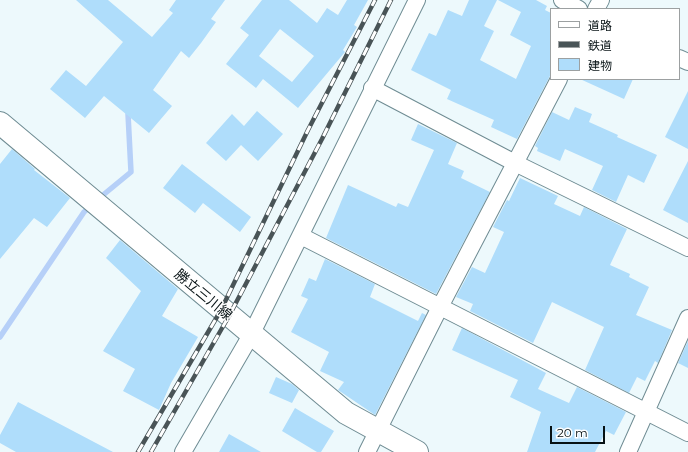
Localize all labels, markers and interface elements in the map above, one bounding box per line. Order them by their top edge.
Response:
legend [550,8,680,80]
text: 道路 [588,18,612,33]
text: 鉄道 [588,38,612,53]
text: 建物 [588,58,612,73]
street label: 勝立三川線 [171,266,235,324]
scale bar [552,418,607,444]
text: 20 m [557,425,588,440]

